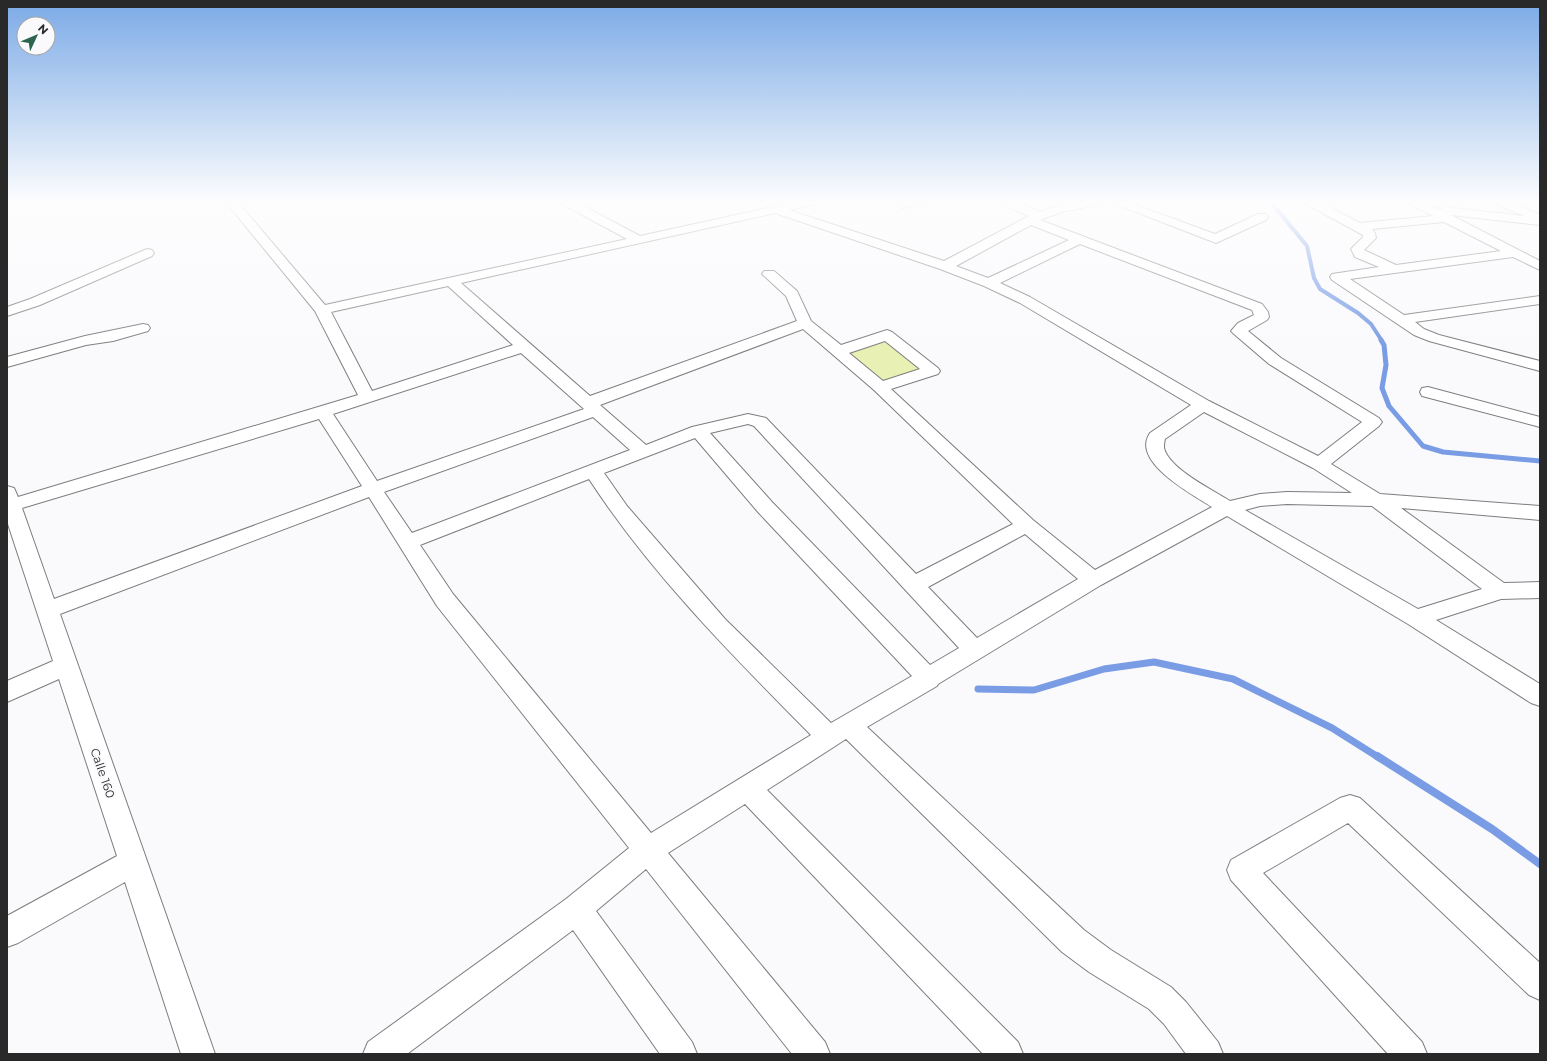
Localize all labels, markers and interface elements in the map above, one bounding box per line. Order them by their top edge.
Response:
north arrow [16,16,56,56]
text: N [35,21,51,37]
street label: Calle 160 [87,746,119,800]

